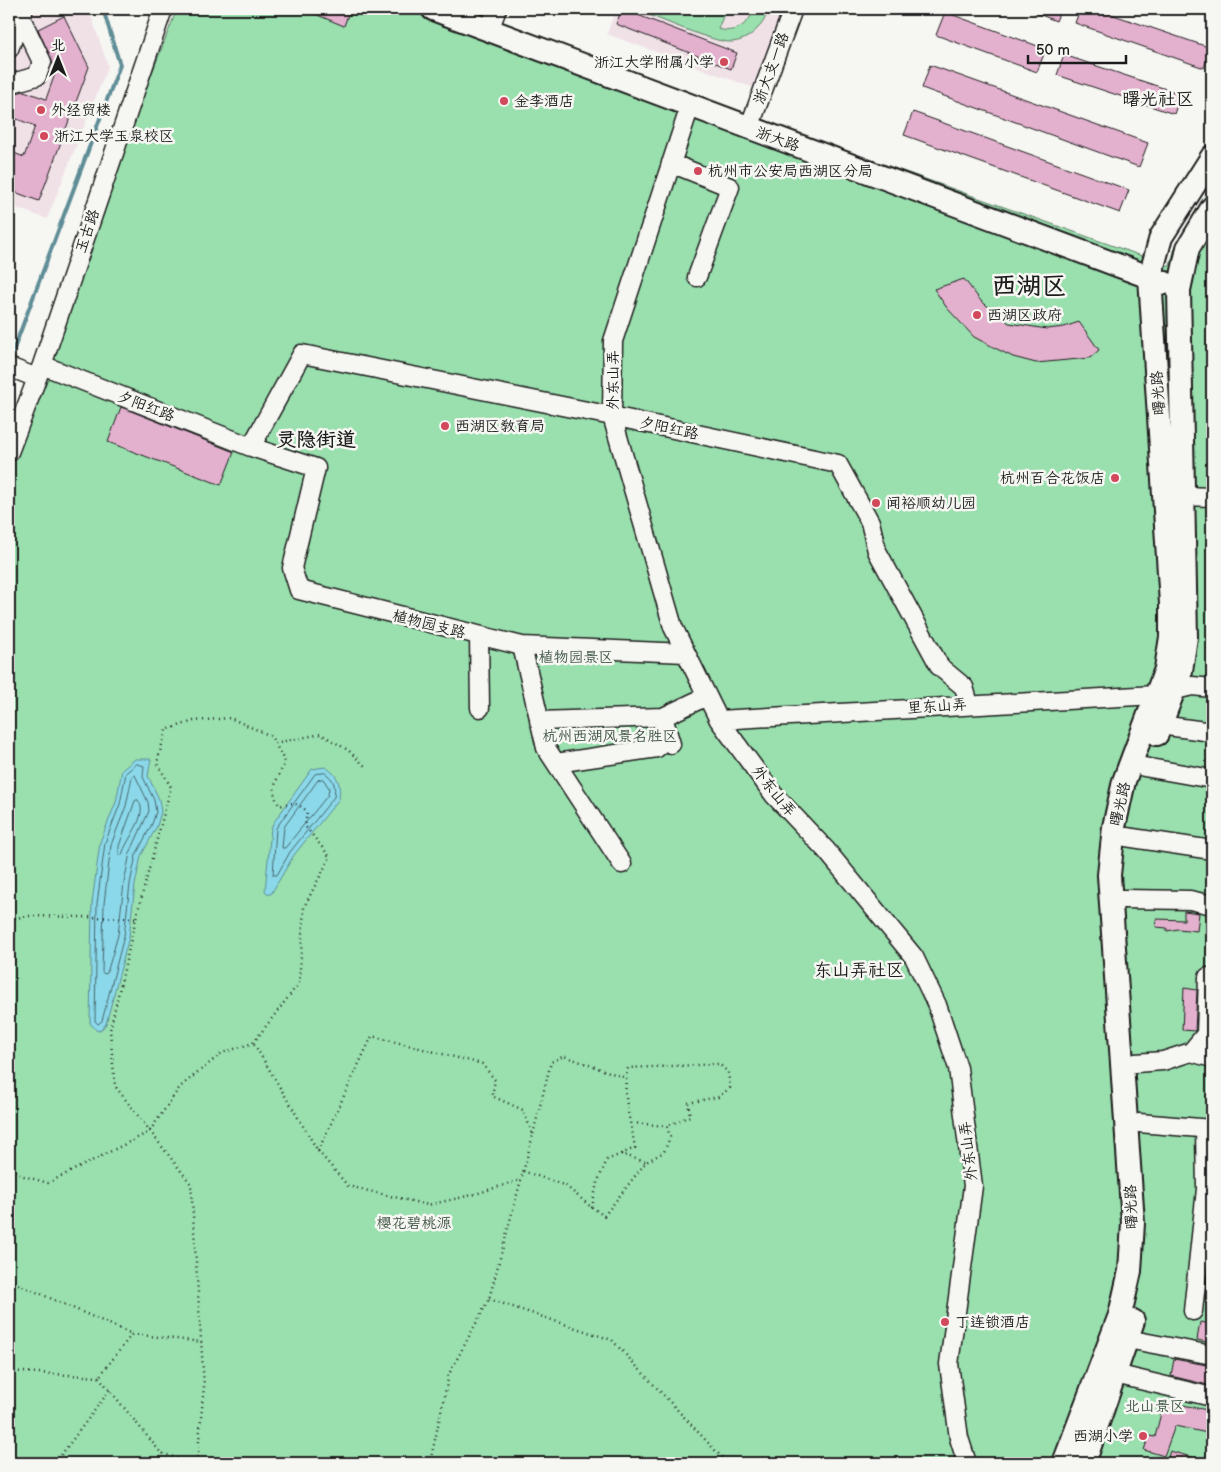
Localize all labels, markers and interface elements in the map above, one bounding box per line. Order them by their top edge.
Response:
street label: 浙大支一路 [750,30,793,107]
north arrow [32,32,82,82]
scale bar [1028,32,1126,64]
text: 北 [51,37,65,54]
text: 50 m [1036,41,1070,60]
place label: 浙江大学附属小学 [594,53,714,72]
marker: 浙江大学附属小学 [718,56,730,68]
district label: 曙光社区 [1122,89,1194,110]
place label: 金李酒店 [514,92,574,111]
marker: 金李酒店 [498,95,510,107]
place label: 外经贸楼 [51,101,111,120]
marker: 外经贸楼 [35,104,47,116]
street label: 浙大路 [753,123,802,156]
place label: 浙江大学玉泉校区 [54,127,174,146]
marker: 浙江大学玉泉校区 [38,130,50,142]
place label: 杭州市公安局西湖区分局 [708,162,873,181]
marker: 杭州市公安局西湖区分局 [692,165,704,177]
street label: 玉古路 [71,207,104,256]
district label: 西湖区 [991,271,1067,302]
place label: 西湖区政府 [987,306,1062,325]
marker: 西湖区政府 [971,309,983,321]
street label: 外东山弄 [604,350,623,410]
street label: 曙光路 [1147,370,1170,416]
street label: 夕阳红路 [114,387,177,426]
street label: 夕阳红路 [638,413,700,444]
place label: 西湖区教育局 [455,417,545,436]
marker: 西湖区教育局 [439,420,451,432]
district label: 灵隐街道 [276,428,356,452]
place label: 杭州百合花饭店 [1000,469,1105,488]
marker: 杭州百合花饭店 [1109,472,1121,484]
place label: 闻裕顺幼儿园 [886,494,976,513]
marker: 闻裕顺幼儿园 [870,497,882,509]
street label: 植物园支路 [390,606,468,643]
park label: 植物园景区 [538,648,614,667]
street label: 里东山弄 [906,695,968,718]
park label: 杭州西湖风景名胜区 [542,727,678,746]
street label: 外东山弄 [747,762,800,821]
street label: 曙光路 [1106,780,1135,828]
district label: 东山弄社区 [814,960,904,981]
street label: 外东山弄 [955,1120,982,1182]
street label: 曙光路 [1121,1184,1142,1230]
park label: 樱花碧桃源 [376,1214,452,1233]
place label: 丁连锁酒店 [955,1313,1030,1332]
marker: 丁连锁酒店 [939,1316,951,1328]
park label: 北山景区 [1125,1397,1185,1416]
place label: 西湖小学 [1073,1427,1133,1446]
marker: 西湖小学 [1137,1430,1149,1442]

